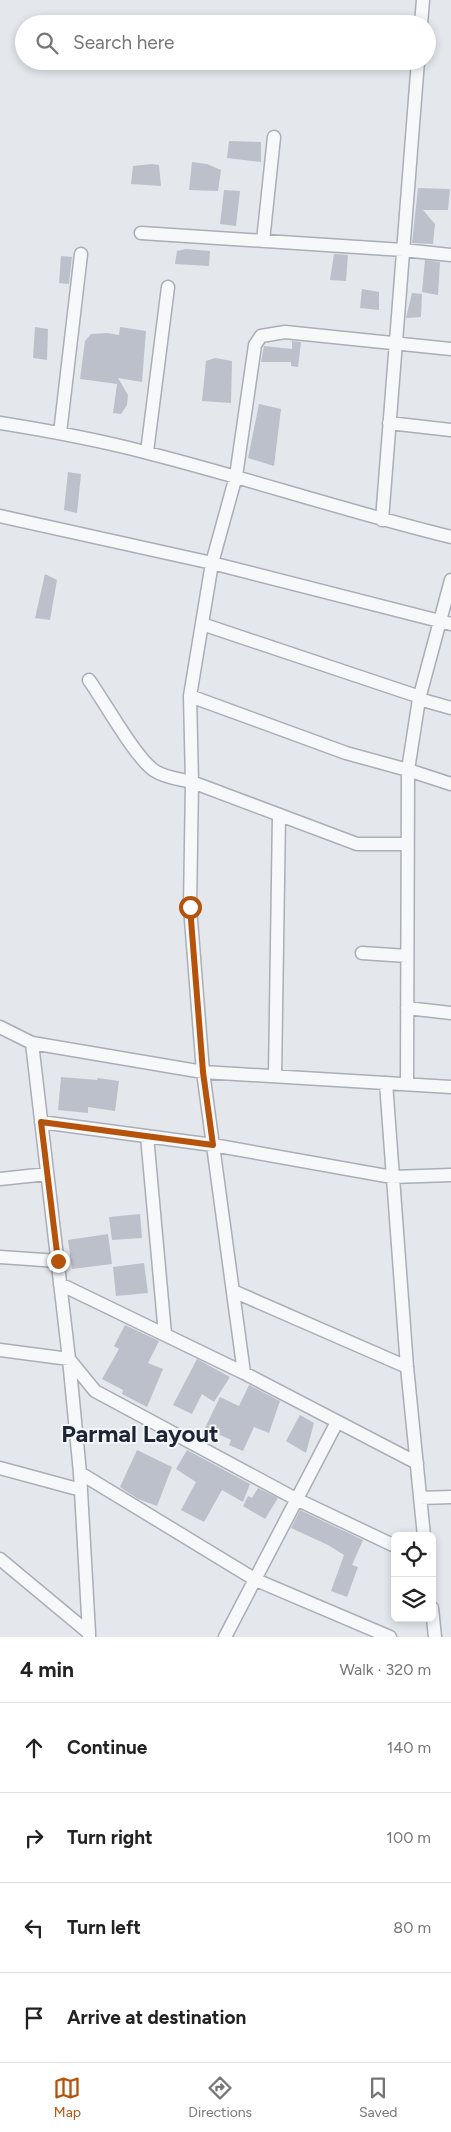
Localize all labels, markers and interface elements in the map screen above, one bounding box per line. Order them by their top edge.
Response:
search box [15,15,436,70]
icon: search [33,29,61,57]
text: Search here [73,31,175,54]
route start [179,896,202,919]
route end [47,1250,70,1273]
district label: Parmal Layout [61,1419,219,1448]
map controls [391,1532,436,1622]
button: locate [391,1532,436,1577]
button: layers [391,1577,436,1622]
text: 4 min [20,1657,74,1682]
text: Walk · 320 m [339,1660,431,1679]
icon: ahead [20,1734,48,1762]
text: Continue [67,1736,147,1759]
text: 140 m [387,1738,431,1757]
icon: right [20,1824,48,1852]
text: Turn right [67,1826,153,1849]
text: 100 m [386,1828,431,1847]
icon: left [20,1914,48,1942]
text: Turn left [67,1916,141,1939]
text: 80 m [393,1918,431,1937]
icon: arrive [20,2004,48,2032]
text: Arrive at destination [67,2006,246,2029]
tab: Map [53,2074,81,2121]
tab: Directions [188,2074,252,2121]
tab: Saved [359,2074,398,2121]

